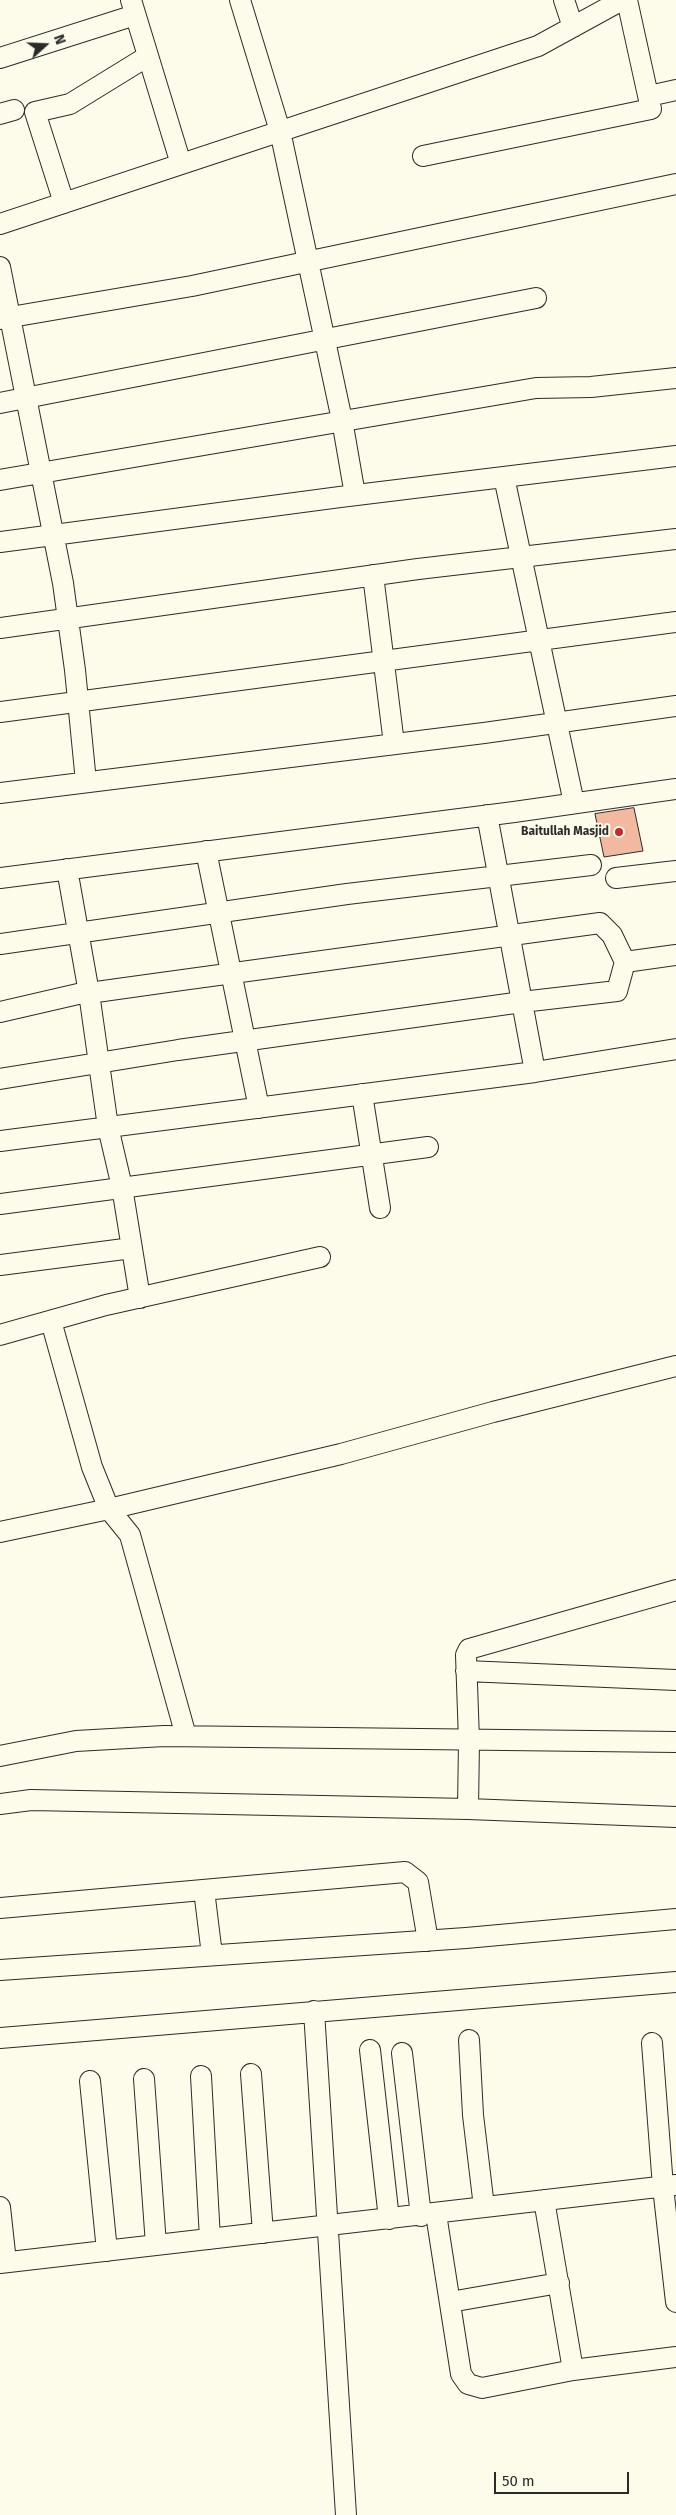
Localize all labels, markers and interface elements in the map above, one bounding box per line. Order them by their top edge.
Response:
north arrow [20,20,70,70]
text: N [50,32,69,47]
place label: Baitullah Masjid [521,825,609,839]
marker: Baitullah Masjid [613,826,625,838]
scale bar [496,2462,631,2494]
text: 50 m [502,2472,535,2490]

